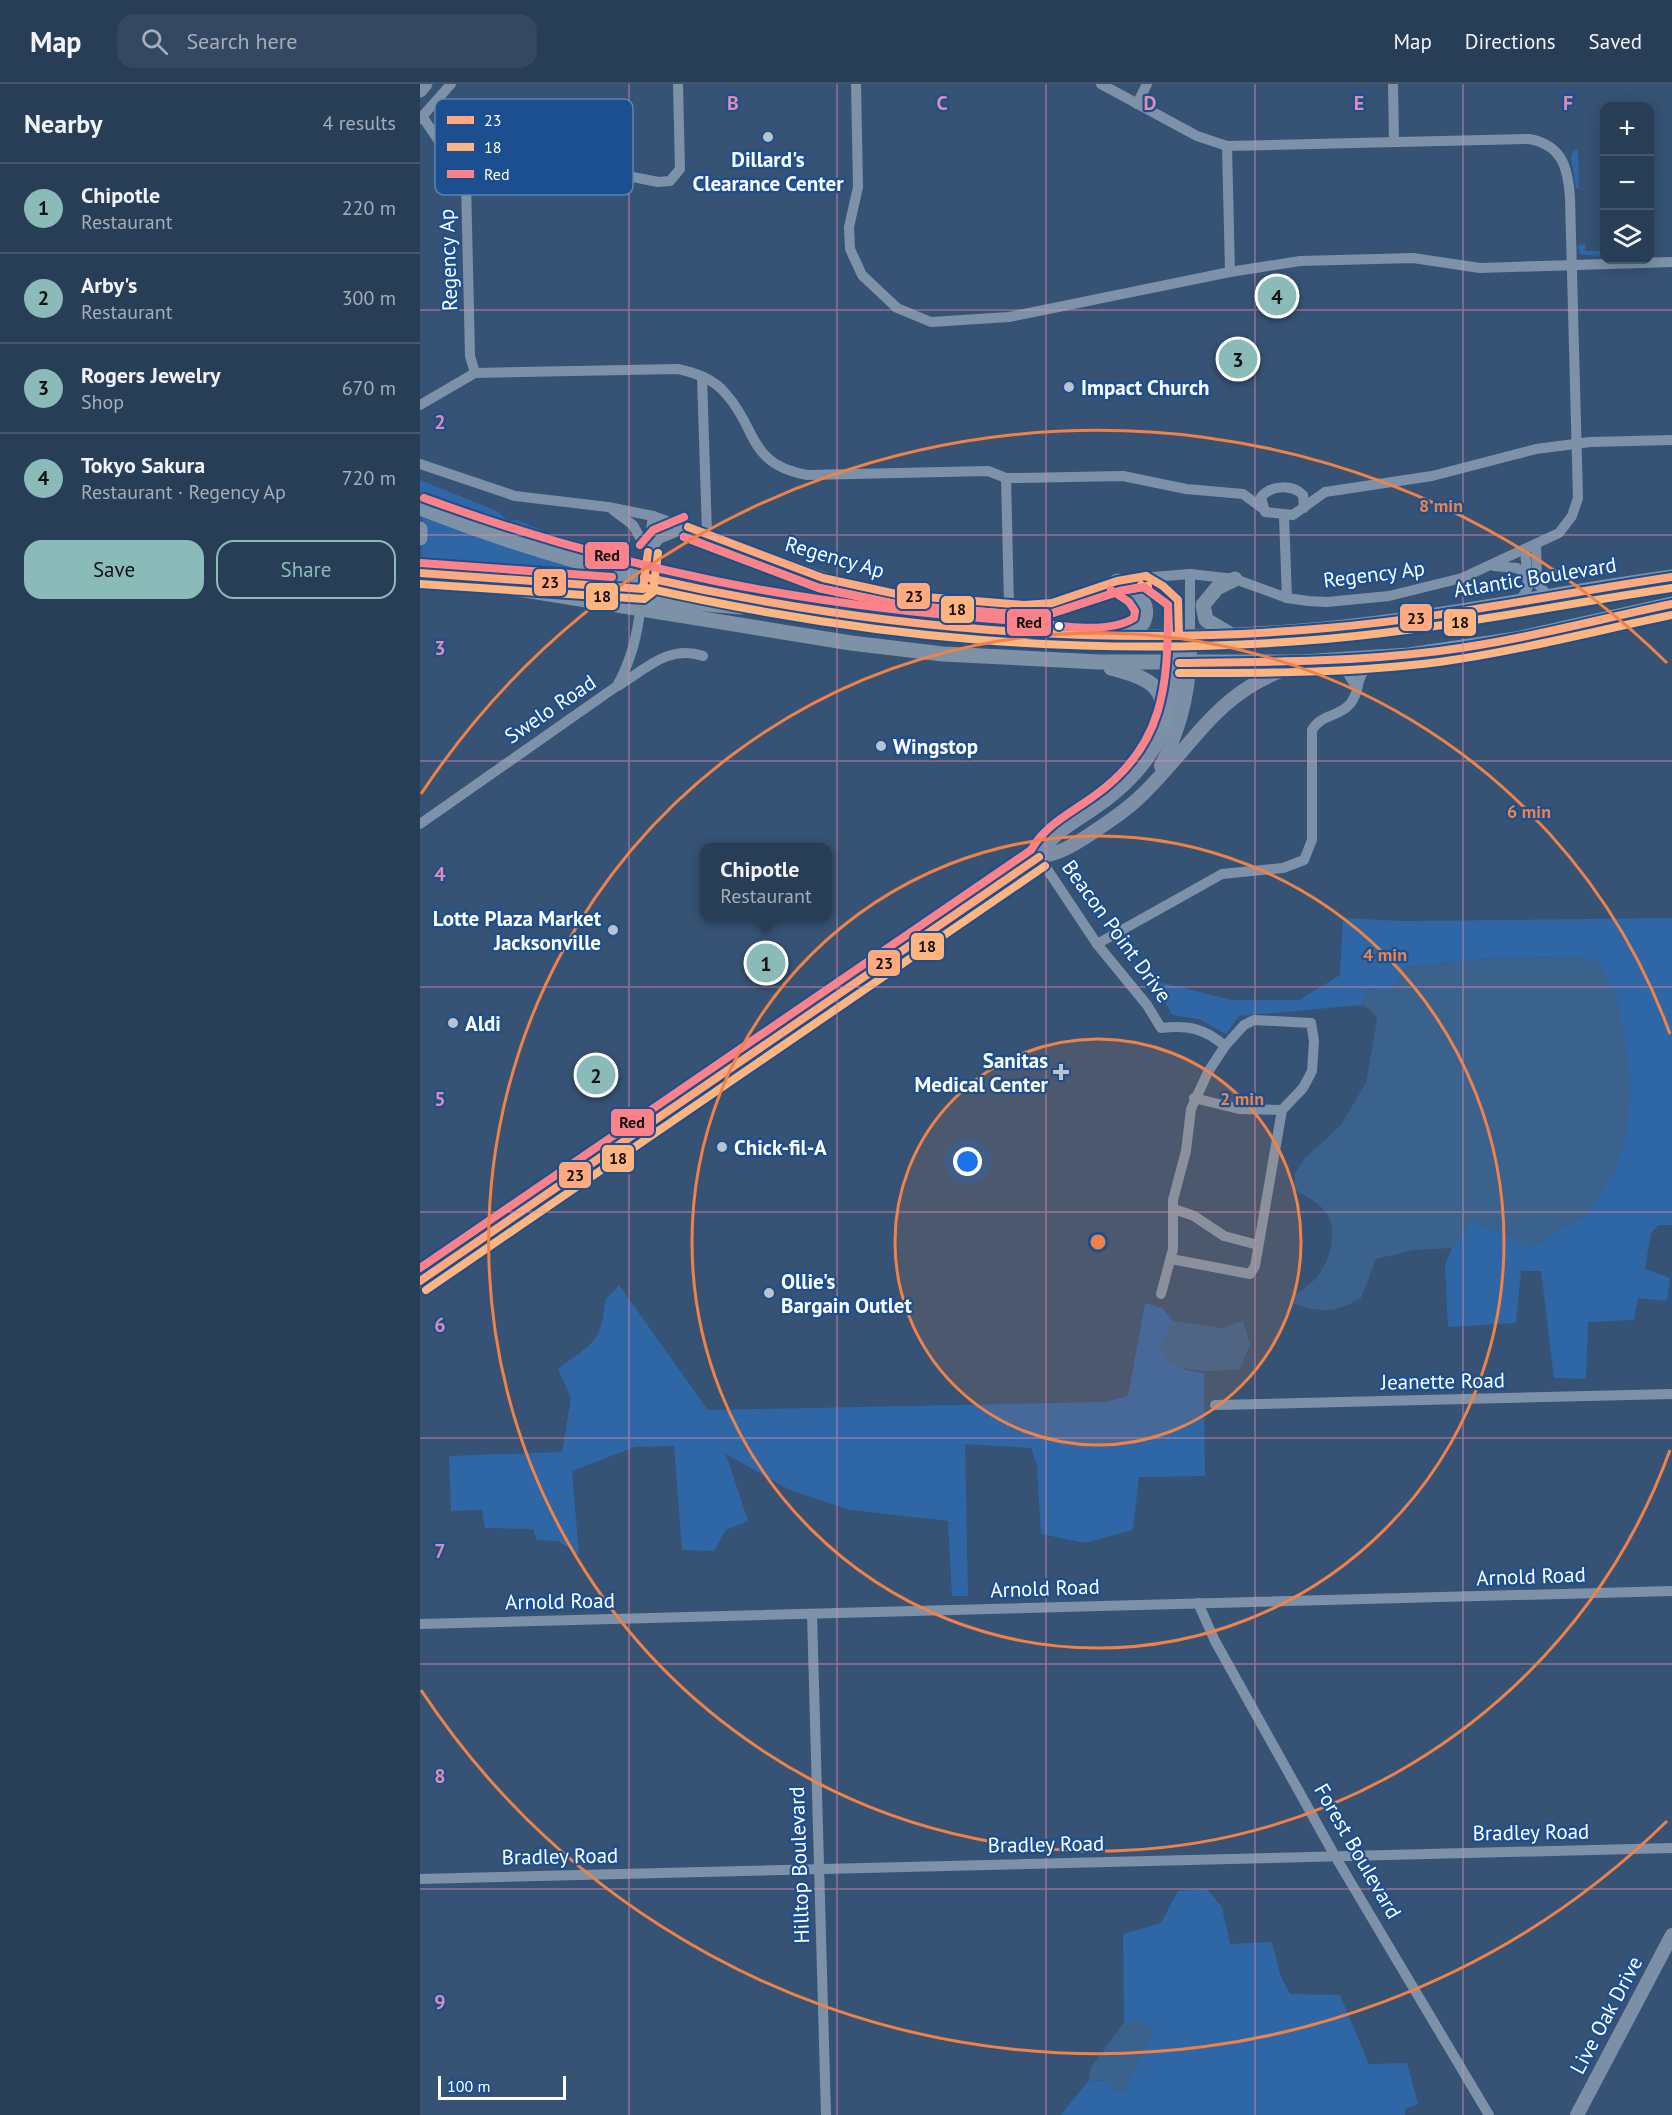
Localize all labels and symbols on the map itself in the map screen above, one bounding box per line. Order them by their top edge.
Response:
text: B [727,90,739,116]
text: C [936,90,948,116]
text: D [1144,90,1157,116]
text: E [1354,90,1364,116]
text: F [1563,90,1573,116]
legend [435,99,633,195]
text: 23 [484,110,501,130]
marker: Dillard's Clearance Center [761,130,775,144]
text: 18 [484,137,501,157]
place label: Dillard's Clearance Center [692,146,844,197]
text: Red [484,164,510,184]
street label: Regency Ap [433,208,463,312]
pin: 4 [1258,274,1296,318]
pin: 3 [1218,336,1258,382]
place label: Impact Church [1081,374,1210,401]
marker: Impact Church [1062,380,1076,394]
text: 2 [434,409,446,435]
text: 8 min [1419,494,1463,517]
street label: Regency Ap [782,530,888,584]
line badge: Red [584,541,630,570]
text: Red [594,545,620,565]
street label: Atlantic Boulevard [1452,551,1618,603]
street label: Regency Ap [1322,554,1426,594]
line badge: 23 [533,568,567,597]
text: 23 [541,572,559,592]
line badge: 18 [585,582,619,611]
line badge: 23 [896,582,931,610]
text: 18 [593,586,611,606]
text: 23 [905,586,923,606]
line badge: 18 [940,595,975,624]
text: 18 [948,599,966,619]
line badge: 23 [1399,603,1433,632]
line badge: Red [1006,608,1052,637]
text: 23 [1407,608,1425,628]
line badge: 18 [1443,608,1477,637]
text: Red [1016,612,1042,632]
text: 18 [1451,612,1469,632]
unlabelled marker [1053,620,1065,632]
text: 3 [434,635,446,661]
street label: Swelo Road [499,669,601,749]
place label: Wingstop [893,733,978,760]
marker: Wingstop [874,739,888,753]
text: 6 min [1507,800,1551,823]
street label: Beacon Point Drive [1056,854,1178,1008]
text: 4 [434,861,446,887]
place label: Lotte Plaza Market Jacksonville [433,905,602,956]
marker: Lotte Plaza Market Jacksonville [606,923,620,937]
line badge: 18 [910,932,945,961]
text: 18 [918,936,936,956]
pin: 1 [746,940,786,986]
text: 4 min [1363,943,1407,966]
line badge: 23 [867,949,901,977]
text: 23 [875,953,893,973]
place label: Aldi [465,1010,501,1037]
marker: Aldi [446,1016,460,1030]
place label: Sanitas Medical Center [914,1047,1049,1098]
pin: 2 [576,1052,615,1098]
marker: Sanitas Medical Center [1052,1063,1070,1081]
text: 5 [434,1086,446,1112]
text: 2 min [1220,1087,1264,1110]
line badge: Red [610,1108,655,1137]
text: Red [619,1112,645,1132]
place label: Chick-fil-A [734,1134,827,1161]
marker: Chick-fil-A [715,1140,729,1154]
line badge: 18 [601,1144,635,1173]
your location [953,1147,982,1176]
text: 18 [609,1148,627,1168]
line badge: 23 [558,1161,592,1189]
text: 23 [566,1165,584,1185]
centre of rings [1088,1232,1108,1252]
place label: Ollie's Bargain Outlet [781,1268,913,1319]
marker: Ollie's Bargain Outlet [762,1286,776,1300]
text: 6 [434,1312,446,1338]
street label: Jeanette Road [1380,1366,1505,1396]
text: 7 [434,1538,446,1564]
street label: Arnold Road [1476,1561,1586,1591]
street label: Arnold Road [990,1573,1100,1603]
street label: Arnold Road [505,1587,615,1615]
text: 8 [434,1763,446,1789]
street label: Forest Boulevard [1308,1779,1408,1923]
street label: Hilltop Boulevard [783,1786,815,1944]
street label: Bradley Road [1472,1817,1590,1847]
street label: Bradley Road [987,1829,1105,1859]
street label: Bradley Road [501,1841,619,1871]
street label: Live Oak Drive [1564,1951,1648,2079]
text: 9 [434,1989,446,2015]
scale bar [438,2073,566,2100]

